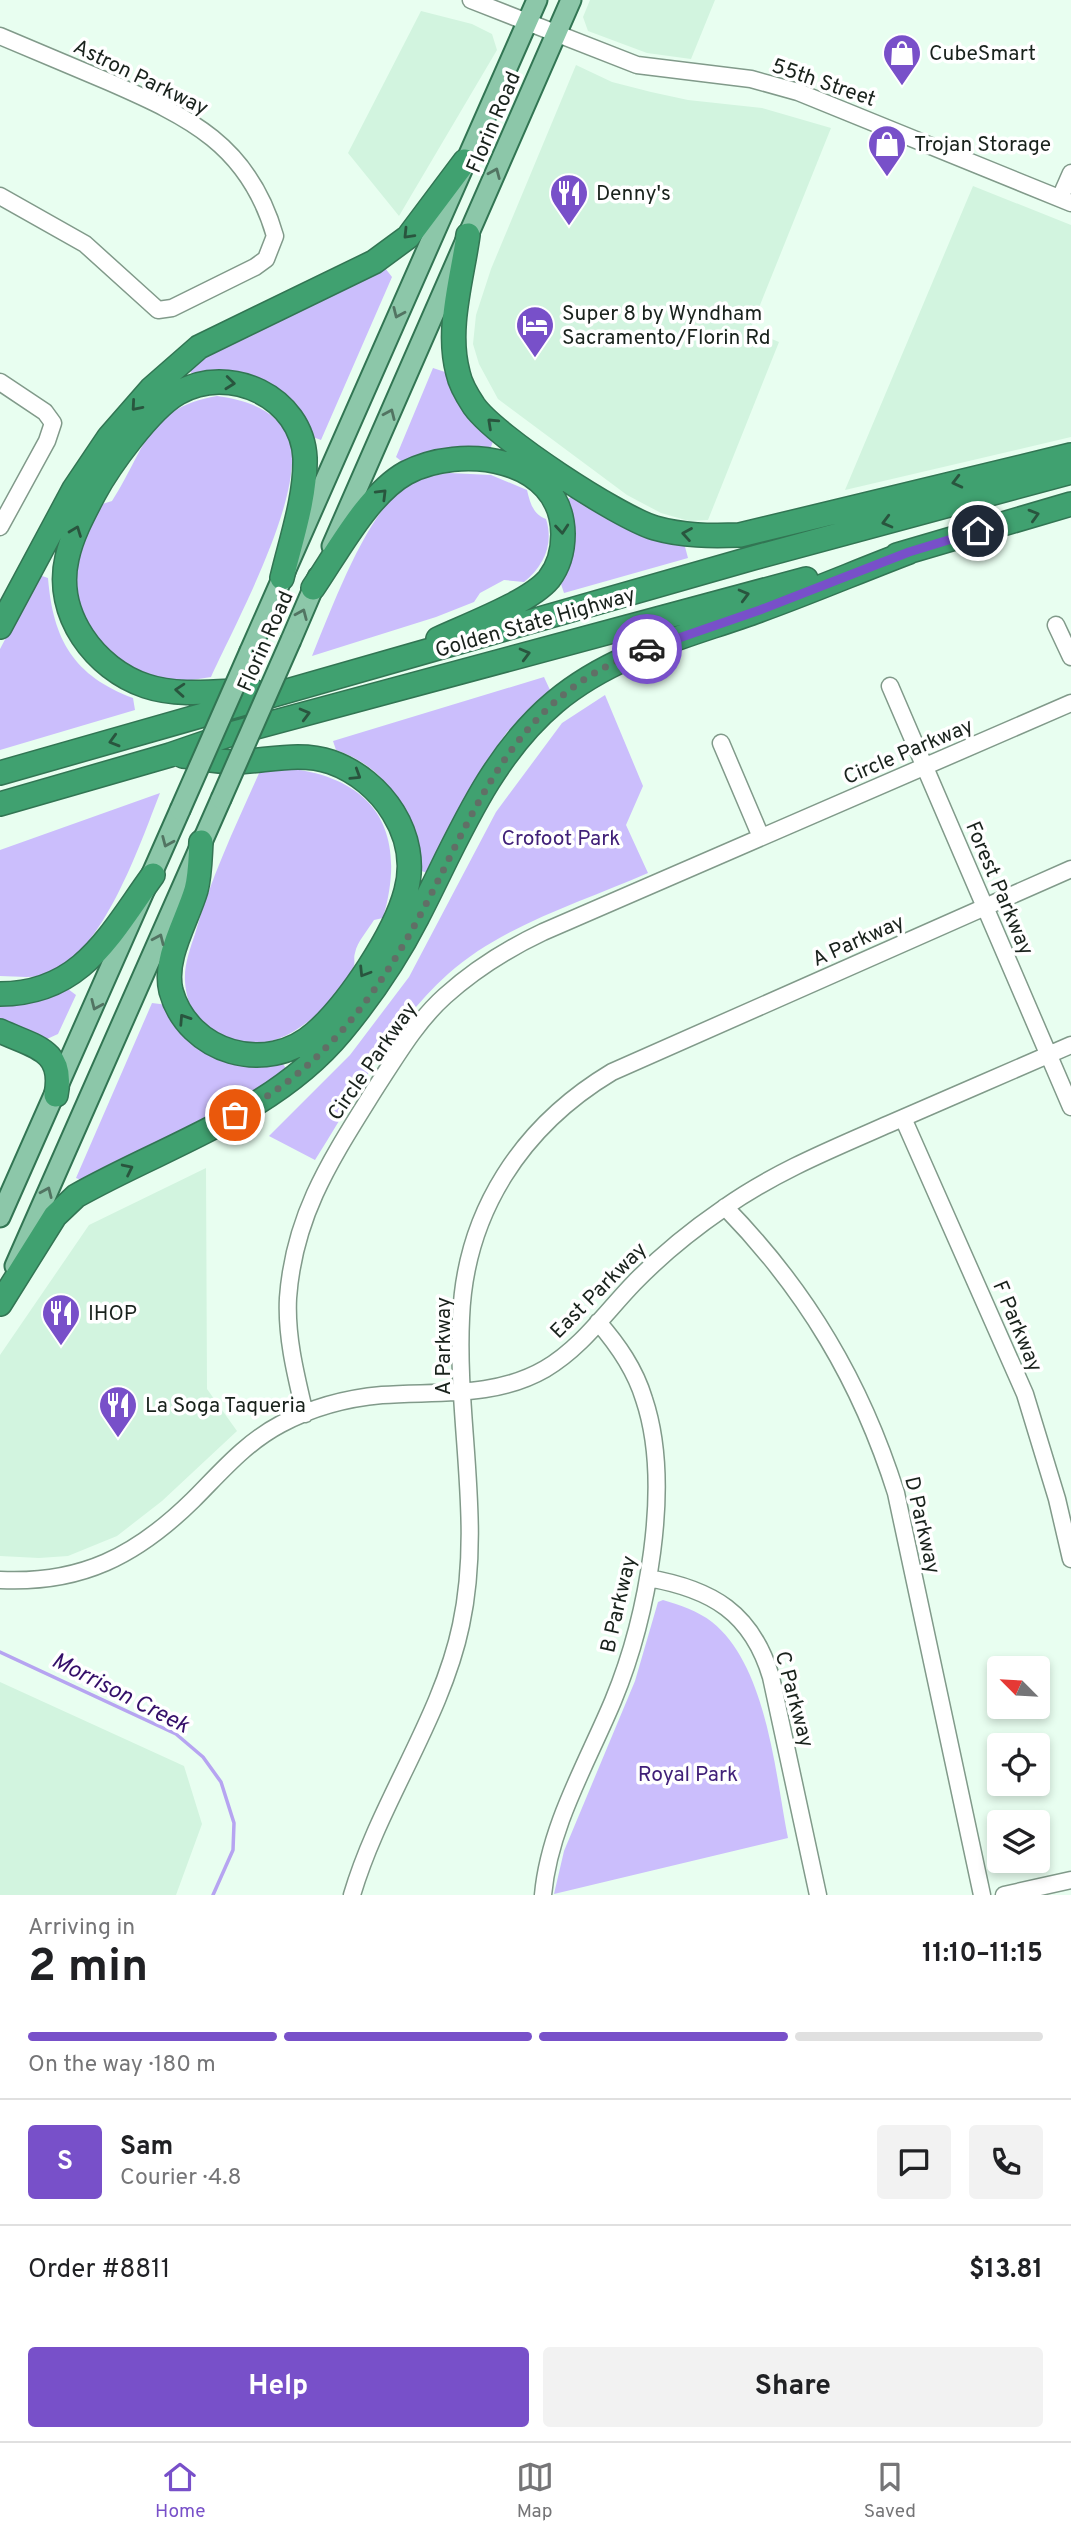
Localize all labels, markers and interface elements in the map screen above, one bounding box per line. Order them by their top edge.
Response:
shop icon: CubeSmart [881,32,923,87]
street label: Astron Parkway [68,34,212,123]
place label: CubeSmart [929,41,1036,68]
street label: 55th Street [768,53,879,114]
street label: Florin Road [461,68,528,177]
shop icon: Trojan Storage [866,123,908,178]
place label: Trojan Storage [914,132,1051,159]
one-way arrow [487,167,501,179]
restaurant icon: Denny's [548,172,590,227]
place label: Denny's [596,181,671,208]
one-way arrow [404,226,417,239]
place label: Super 8 by Wyndham Sacramento/Florin Rd [562,301,771,352]
hotel icon: Super 8 by Wyndham Sacramento/Florin Rd [514,304,556,359]
one-way arrow [392,306,406,318]
one-way arrow [225,375,236,390]
one-way arrow [132,398,144,411]
one-way arrow [382,408,396,421]
one-way arrow [487,419,500,432]
one-way arrow [951,474,963,488]
one-way arrow [374,489,387,502]
pin [948,501,1008,561]
one-way arrow [1028,508,1040,523]
icon: home [959,512,997,550]
one-way arrow [881,513,893,528]
one-way arrow [554,524,569,535]
one-way arrow [68,526,82,538]
one-way arrow [681,527,693,542]
street label: Golden State Highway [432,582,639,665]
street label: Florin Road [232,587,301,696]
one-way arrow [738,589,750,603]
one-way arrow [294,609,308,621]
courier [612,614,682,684]
icon: car [628,630,666,668]
one-way arrow [518,648,530,662]
one-way arrow [174,683,185,698]
one-way arrow [299,707,311,722]
street label: Circle Parkway [839,713,978,792]
one-way arrow [108,733,120,747]
one-way arrow [348,767,361,780]
street label: Forest Parkway [958,818,1039,960]
park label: Crofoot Park [501,826,621,853]
one-way arrow [161,836,175,848]
street label: A Parkway [808,909,909,974]
one-way arrow [151,934,165,946]
one-way arrow [360,965,373,978]
one-way arrow [90,997,104,1010]
street label: Circle Parkway [322,997,424,1126]
one-way arrow [180,1014,192,1027]
pin [205,1085,265,1145]
icon: bag [216,1096,254,1134]
one-way arrow [121,1163,133,1177]
one-way arrow [39,1187,53,1199]
street label: East Parkway [545,1237,653,1345]
street label: F Parkway [985,1277,1048,1376]
restaurant icon: IHOP [40,1292,82,1347]
street label: A Parkway [431,1297,458,1395]
place label: IHOP [88,1301,137,1328]
restaurant icon: La Soga Taqueria [97,1384,139,1439]
place label: La Soga Taqueria [145,1393,306,1420]
street label: D Parkway [897,1474,946,1577]
street label: B Parkway [595,1553,644,1655]
water label: Morrison Creek [46,1647,194,1741]
street label: C Parkway [768,1648,819,1750]
north arrow [987,1656,1050,1718]
map controls [987,1656,1050,1873]
button: locate [987,1733,1050,1796]
park label: Royal Park [638,1762,738,1789]
button: layers [987,1810,1050,1873]
text: Arriving in [28,1914,135,1943]
text: 11:10–11:15 [922,1938,1043,1971]
text: 2 min [28,1939,148,1998]
text: On the way · 180 m [28,2051,216,2080]
button: chat [877,2125,951,2199]
button: phone [969,2125,1043,2199]
text: Sam [120,2131,173,2164]
text: S [57,2146,73,2179]
text: Courier · 4.8 [120,2164,241,2193]
text: Order #8811 [28,2254,171,2287]
text: $13.81 [969,2254,1043,2287]
button: Help [28,2347,529,2427]
button: Share [543,2347,1043,2427]
tab: Home [155,2458,206,2524]
tab: Map [516,2458,554,2524]
tab: Saved [864,2458,916,2524]

